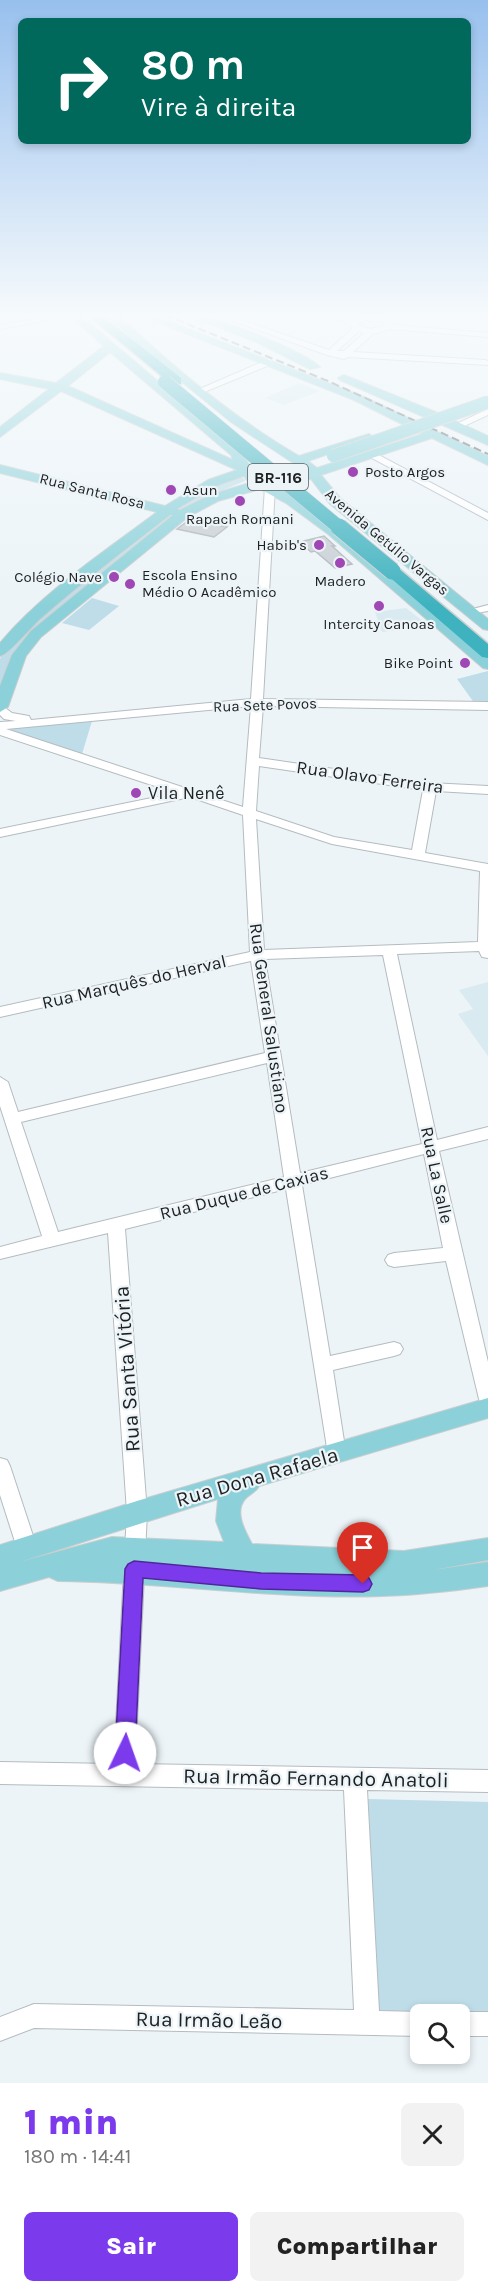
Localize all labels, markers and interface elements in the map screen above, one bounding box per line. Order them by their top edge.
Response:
text: 80 m [141,40,245,90]
icon: right [42,42,120,120]
text: Vire à direita [141,91,296,123]
place label: Posto Argos [365,463,445,481]
road number: BR-116 [248,464,308,490]
marker: Posto Argos [346,465,360,479]
street label: Rua Santa Rosa [38,469,146,513]
place label: Asun [183,481,218,499]
marker: Asun [164,483,178,497]
street label: Avenida Getúlio Vargas [321,485,453,599]
marker: Rapach Romani [233,494,247,508]
place label: Rapach Romani [186,510,294,528]
place label: Habib's [257,536,307,554]
marker: Habib's [312,538,326,552]
marker: Madero [333,556,347,570]
place label: Escola Ensino Médio O Acadêmico [142,566,276,601]
place label: Colégio Nave [14,568,102,586]
marker: Colégio Nave [107,570,121,584]
place label: Madero [314,572,366,590]
marker: Escola Ensino Médio O Acadêmico [123,577,137,591]
marker: Intercity Canoas [372,599,386,613]
place label: Intercity Canoas [323,615,435,633]
place label: Bike Point [384,654,453,672]
marker: Bike Point [458,656,472,670]
street label: Rua Sete Povos [213,694,317,716]
street label: Rua Olavo Ferreira [295,756,445,798]
place label: Vila Nenê [148,782,224,804]
marker: Vila Nenê [129,786,143,800]
street label: Rua General Salustiano [245,922,293,1114]
street label: Rua Marquês do Herval [40,950,228,1014]
street label: Rua La Salle [416,1124,458,1226]
street label: Rua Duque de Caxias [157,1161,331,1225]
street label: Rua Santa Vitória [109,1285,145,1453]
street label: Rua Dona Rafaela [173,1442,341,1512]
pin [337,1522,388,1584]
icon: arrive [346,1531,379,1564]
position arrow [93,1721,157,1785]
street label: Rua Irmão Fernando Anatoli [183,1764,449,1792]
map controls [410,2004,470,2064]
button: search [410,2004,470,2064]
street label: Rua Irmão Leão [135,2007,283,2033]
text: 1 min [24,2101,118,2143]
button: close [401,2103,464,2166]
text: 180 m · 14:41 [24,2145,131,2168]
button: Sair [24,2212,238,2281]
button: Compartilhar [250,2212,464,2281]

